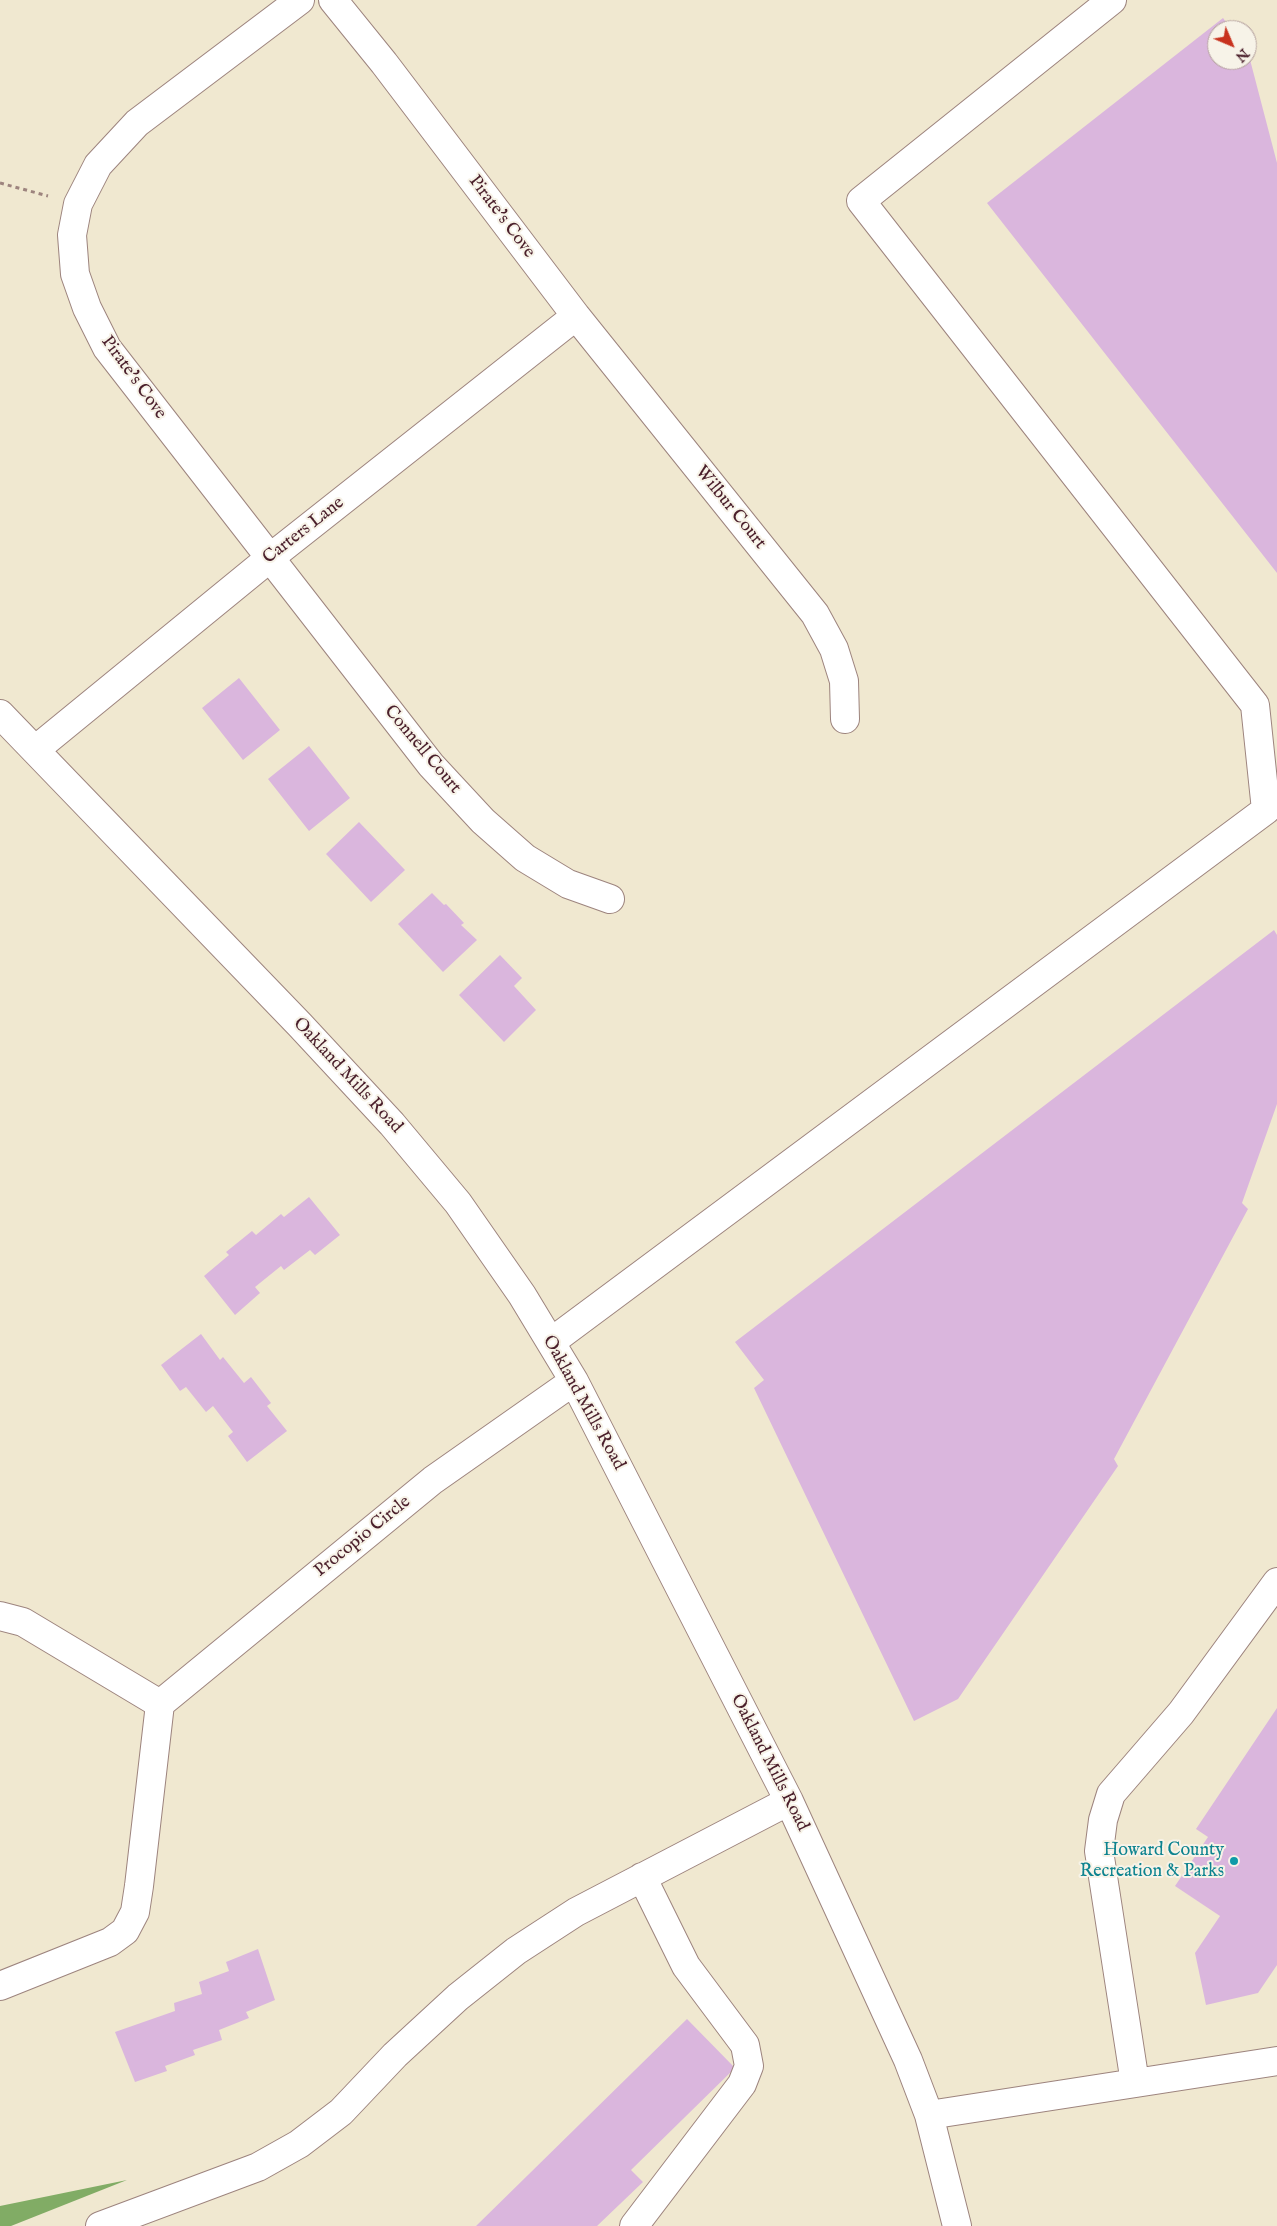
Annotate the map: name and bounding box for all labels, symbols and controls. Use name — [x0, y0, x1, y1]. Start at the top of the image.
north arrow — [1207, 20, 1257, 70]
text: N — [1231, 44, 1253, 66]
street label: Pirate's Cove — [463, 171, 539, 263]
street label: Pirate's Cove — [96, 332, 170, 424]
street label: Wilbur Court — [690, 462, 770, 554]
street label: Carters Lane — [259, 493, 349, 569]
street label: Connell Court — [379, 702, 465, 798]
street label: Oakland Mills Road — [288, 1014, 406, 1138]
street label: Oakland Mills Road — [537, 1332, 629, 1474]
street label: Procopio Circle — [311, 1492, 415, 1582]
street label: Oakland Mills Road — [725, 1691, 813, 1835]
place label: Howard County Recreation & Parks — [1080, 1840, 1224, 1882]
marker: Howard County Recreation & Parks — [1228, 1855, 1240, 1867]

